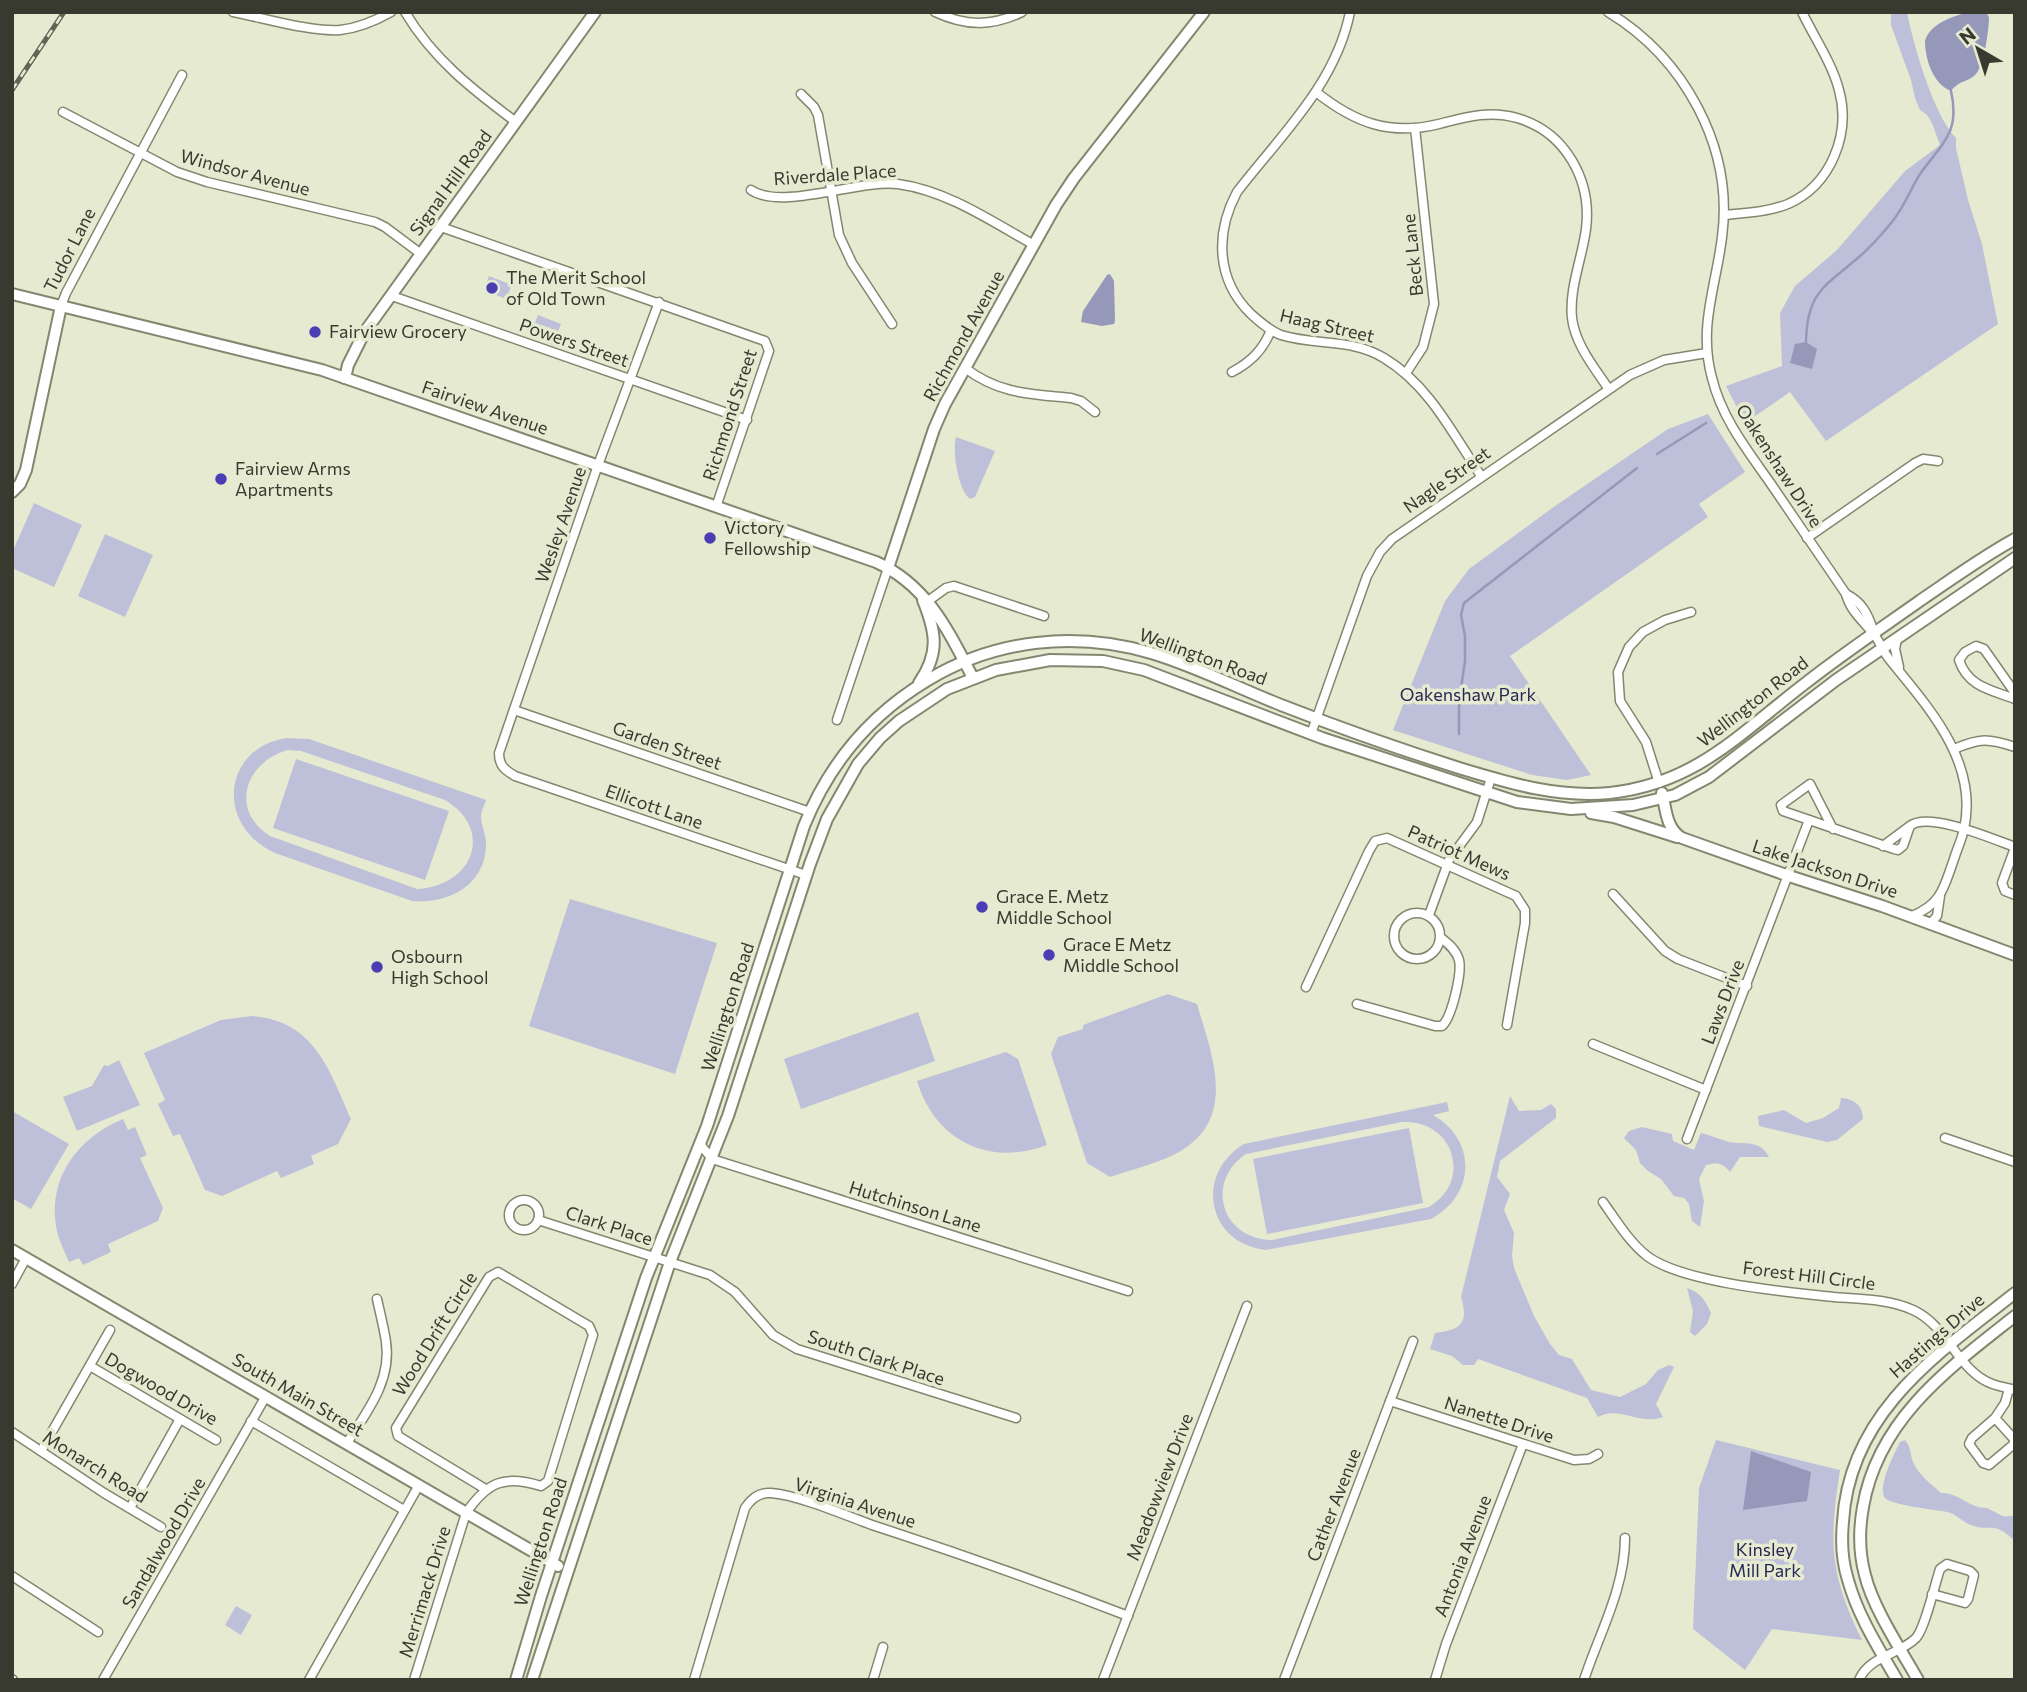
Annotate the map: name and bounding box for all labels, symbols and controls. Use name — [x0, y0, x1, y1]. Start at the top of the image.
north arrow — [1943, 14, 2013, 84]
text: N — [1954, 22, 1980, 49]
street label: Signal Hill Road — [404, 125, 496, 240]
street label: Windsor Avenue — [178, 144, 312, 200]
street label: Riverdale Place — [773, 159, 897, 189]
street label: Tudor Lane — [39, 204, 100, 295]
street label: Beck Lane — [1397, 213, 1427, 297]
place label: The Merit School of Old Town — [506, 266, 646, 309]
street label: Richmond Avenue — [918, 266, 1008, 405]
marker: The Merit School of Old Town — [484, 280, 500, 296]
street label: Haag Street — [1278, 303, 1377, 347]
street label: Powers Street — [517, 313, 632, 371]
place label: Fairview Grocery — [329, 320, 467, 342]
marker: Fairview Grocery — [307, 324, 323, 340]
street label: Richmond Street — [697, 346, 761, 483]
street label: Fairview Avenue — [419, 375, 551, 439]
street label: Oakenshaw Drive — [1732, 400, 1828, 531]
street label: Nagle Street — [1399, 441, 1494, 517]
place label: Fairview Arms Apartments — [235, 457, 351, 500]
street label: Wesley Avenue — [530, 464, 590, 586]
marker: Fairview Arms Apartments — [213, 471, 229, 487]
place label: Victory Fellowship — [724, 516, 811, 559]
marker: Victory Fellowship — [702, 530, 718, 546]
street label: Wellington Road — [1137, 623, 1270, 689]
street label: Wellington Road — [1693, 651, 1812, 751]
park label: Oakenshaw Park — [1400, 683, 1536, 705]
street label: Garden Street — [610, 716, 725, 774]
street label: Ellicott Lane — [603, 779, 706, 833]
street label: Patriot Mews — [1405, 820, 1514, 885]
street label: Lake Jackson Drive — [1750, 834, 1901, 902]
place label: Grace E. Metz Middle School — [996, 885, 1112, 928]
marker: Grace E. Metz Middle School — [974, 899, 990, 915]
place label: Grace E Metz Middle School — [1063, 933, 1179, 976]
street label: Wellington Road — [696, 939, 758, 1074]
place label: Osbourn High School — [391, 945, 489, 988]
marker: Grace E Metz Middle School — [1041, 947, 1057, 963]
street label: Laws Drive — [1696, 956, 1748, 1047]
marker: Osbourn High School — [369, 959, 385, 975]
street label: Hutchinson Lane — [846, 1175, 984, 1237]
street label: Clark Place — [563, 1201, 656, 1249]
street label: Forest Hill Circle — [1742, 1256, 1877, 1294]
street label: Wood Drift Circle — [387, 1267, 481, 1400]
street label: Hastings Drive — [1885, 1288, 1988, 1382]
street label: South Clark Place — [805, 1325, 948, 1390]
street label: Dogwood Drive — [101, 1347, 222, 1429]
street label: South Main Street — [229, 1348, 368, 1441]
street label: Nanette Drive — [1442, 1391, 1557, 1447]
street label: Meadowview Drive — [1121, 1410, 1197, 1563]
street label: Monarch Road — [39, 1425, 152, 1507]
street label: Cather Avenue — [1301, 1445, 1365, 1564]
street label: Virginia Avenue — [792, 1472, 919, 1532]
street label: Sandalwood Drive — [117, 1473, 210, 1612]
street label: Wellington Road — [509, 1474, 571, 1609]
street label: Antonia Avenue — [1429, 1492, 1495, 1620]
street label: Merrimack Drive — [394, 1523, 455, 1660]
park label: Kinsley Mill Park — [1729, 1538, 1801, 1581]

